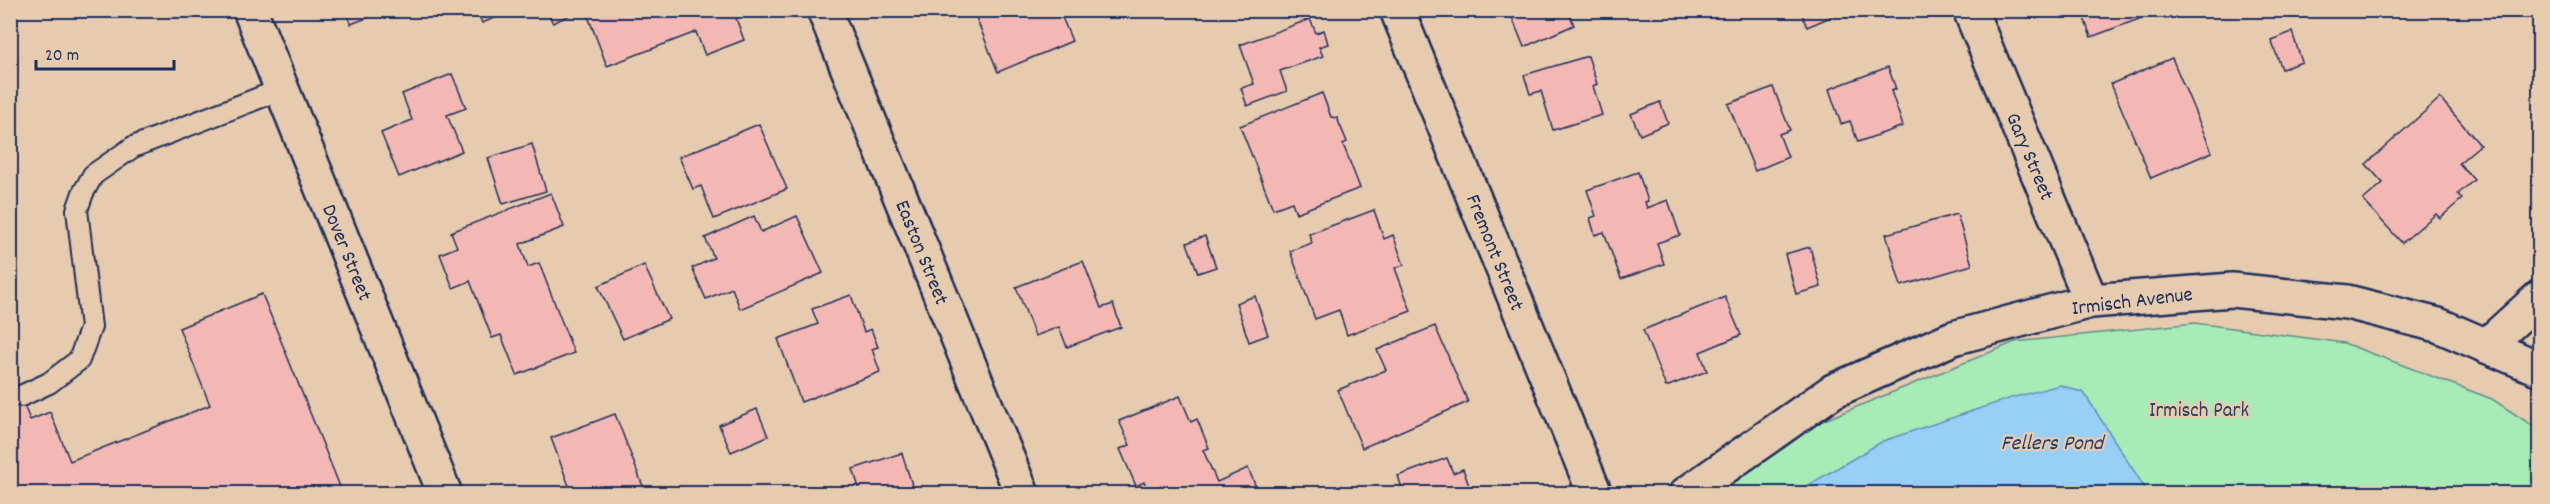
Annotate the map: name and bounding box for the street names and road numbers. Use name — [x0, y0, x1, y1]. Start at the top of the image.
street label: Gary Street — [1996, 109, 2060, 206]
street label: Fremont Street — [1456, 190, 1530, 316]
street label: Easton Street — [886, 196, 955, 310]
street label: Dover Street — [312, 200, 378, 306]
street label: Irmisch Avenue — [2070, 281, 2195, 325]

